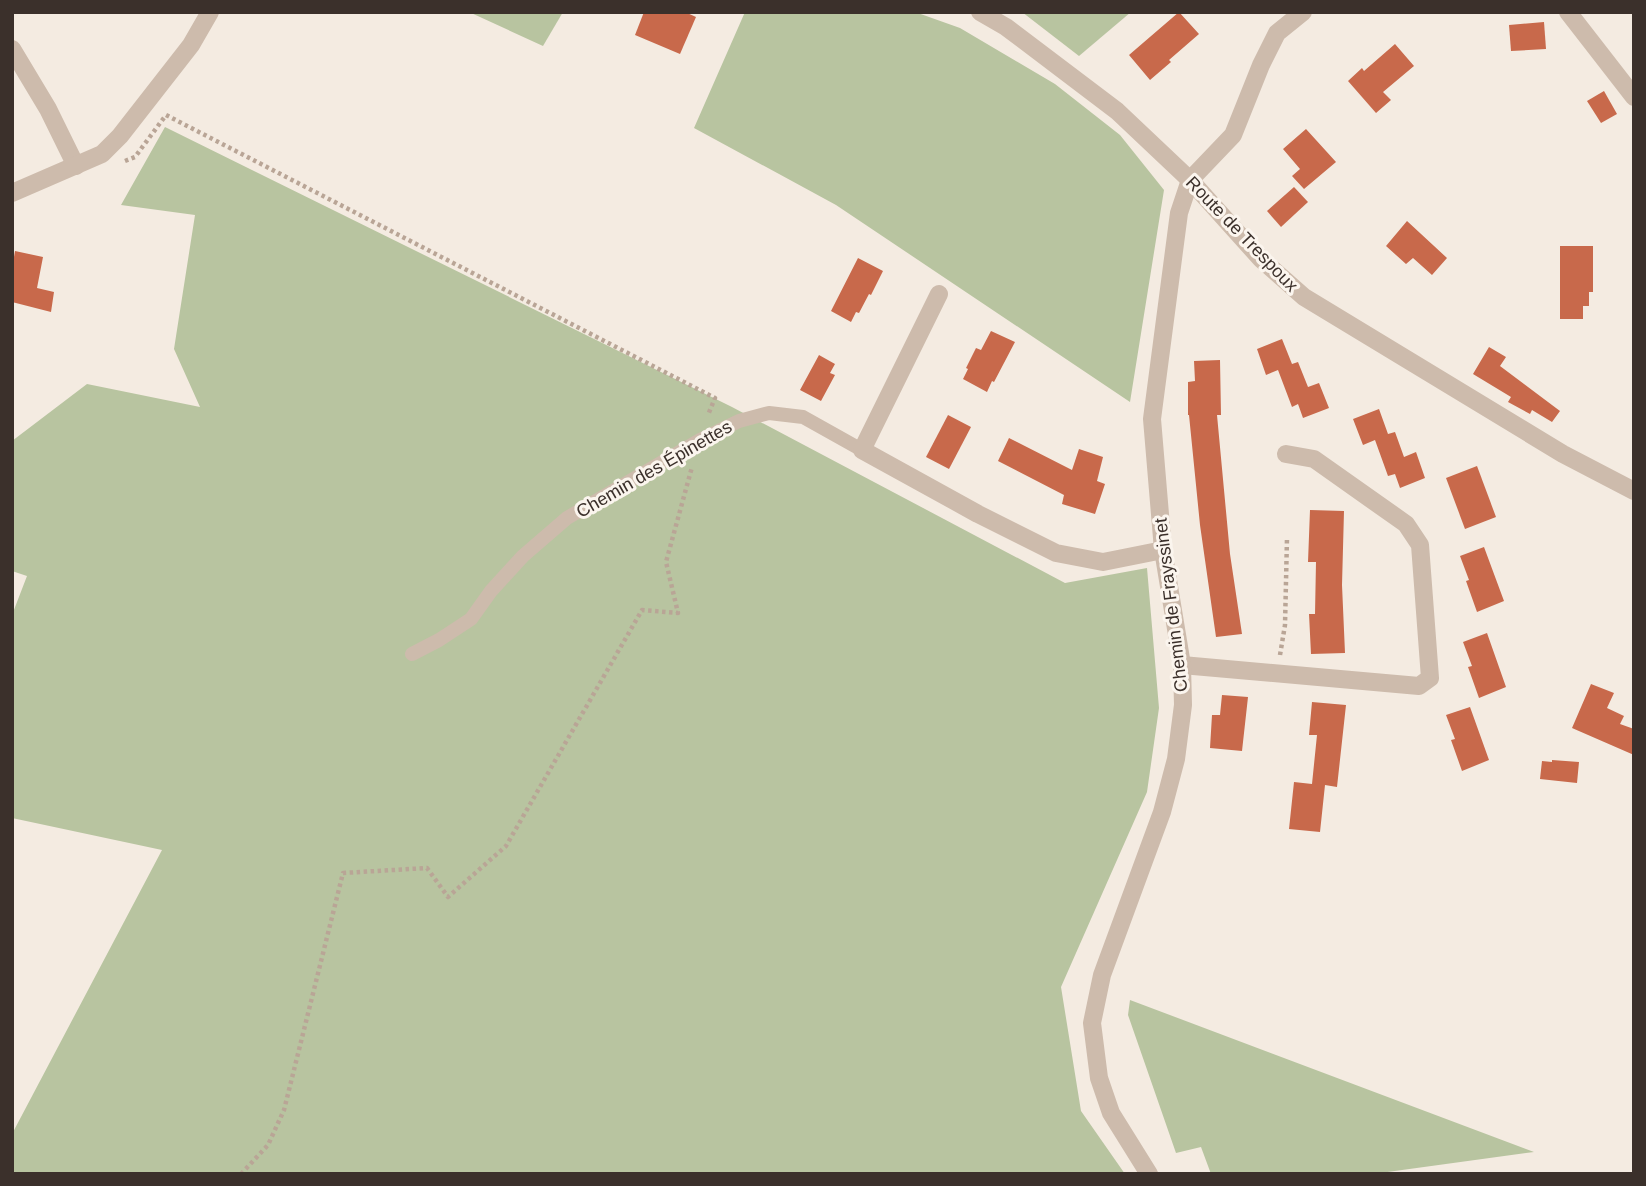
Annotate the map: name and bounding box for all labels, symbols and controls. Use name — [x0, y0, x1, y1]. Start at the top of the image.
street label: Route de Trespoux — [1182, 172, 1302, 296]
street label: Chemin des Épinettes — [573, 416, 735, 522]
street label: Chemin de Frayssinet — [1150, 517, 1192, 693]

